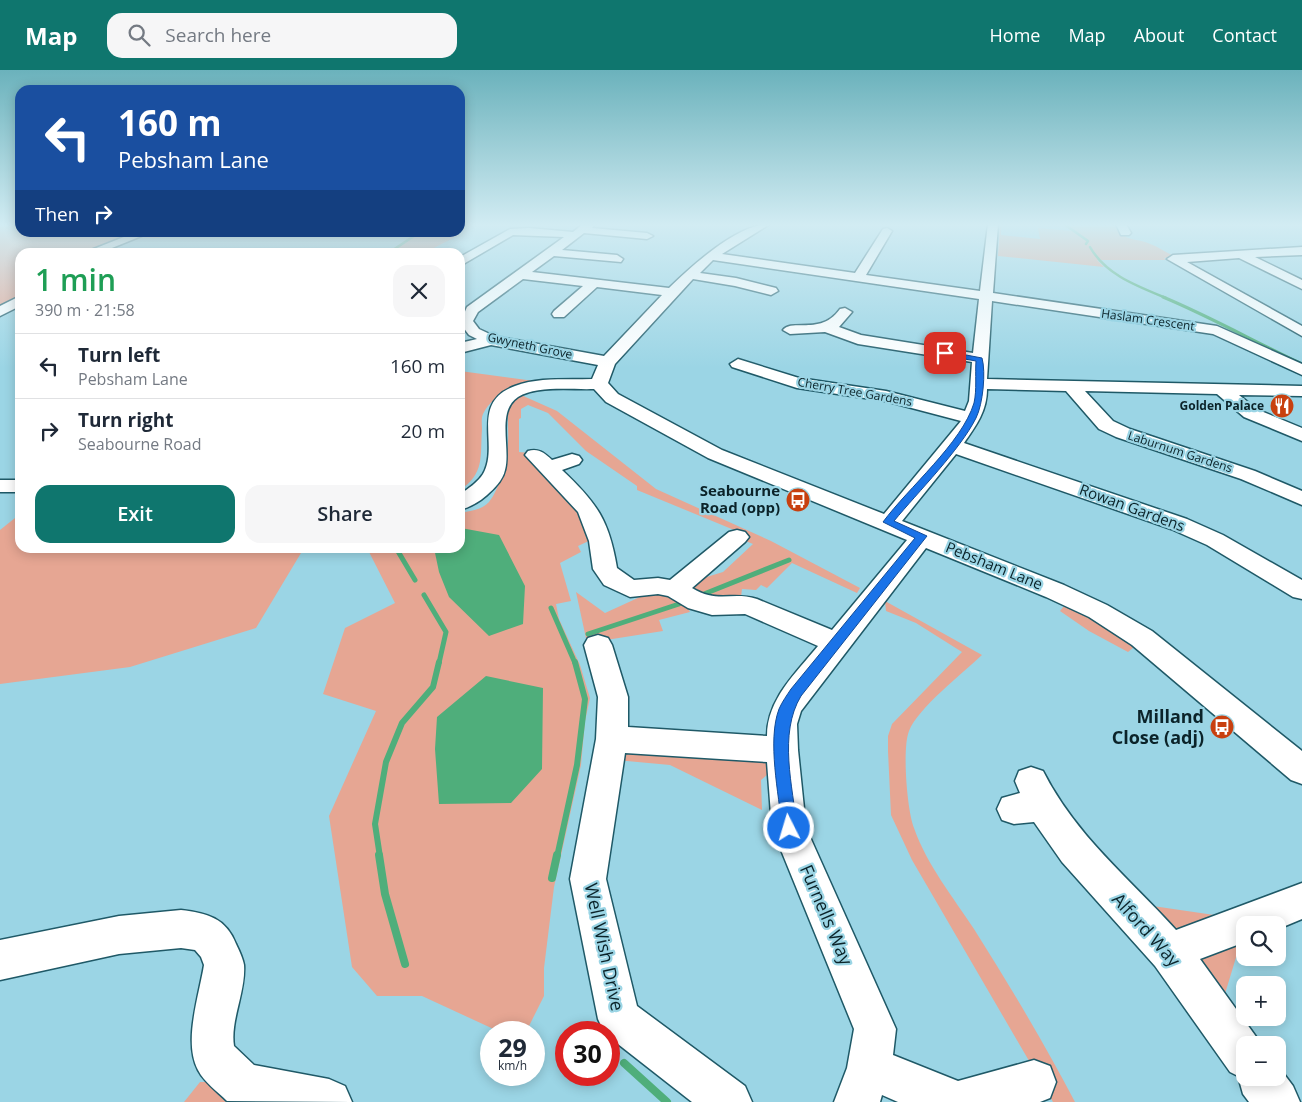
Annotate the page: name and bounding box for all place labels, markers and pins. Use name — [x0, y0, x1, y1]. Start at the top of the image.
pin — [924, 332, 966, 374]
restaurant icon: Golden Palace — [1269, 393, 1295, 419]
place label: Golden Palace — [1180, 397, 1264, 414]
place label: Seabourne Road (opp) — [700, 480, 780, 517]
bus stop icon: Seabourne Road (opp) — [785, 487, 811, 513]
place label: Milland Close (adj) — [1112, 704, 1204, 749]
bus stop icon: Milland Close (adj) — [1209, 714, 1235, 740]

